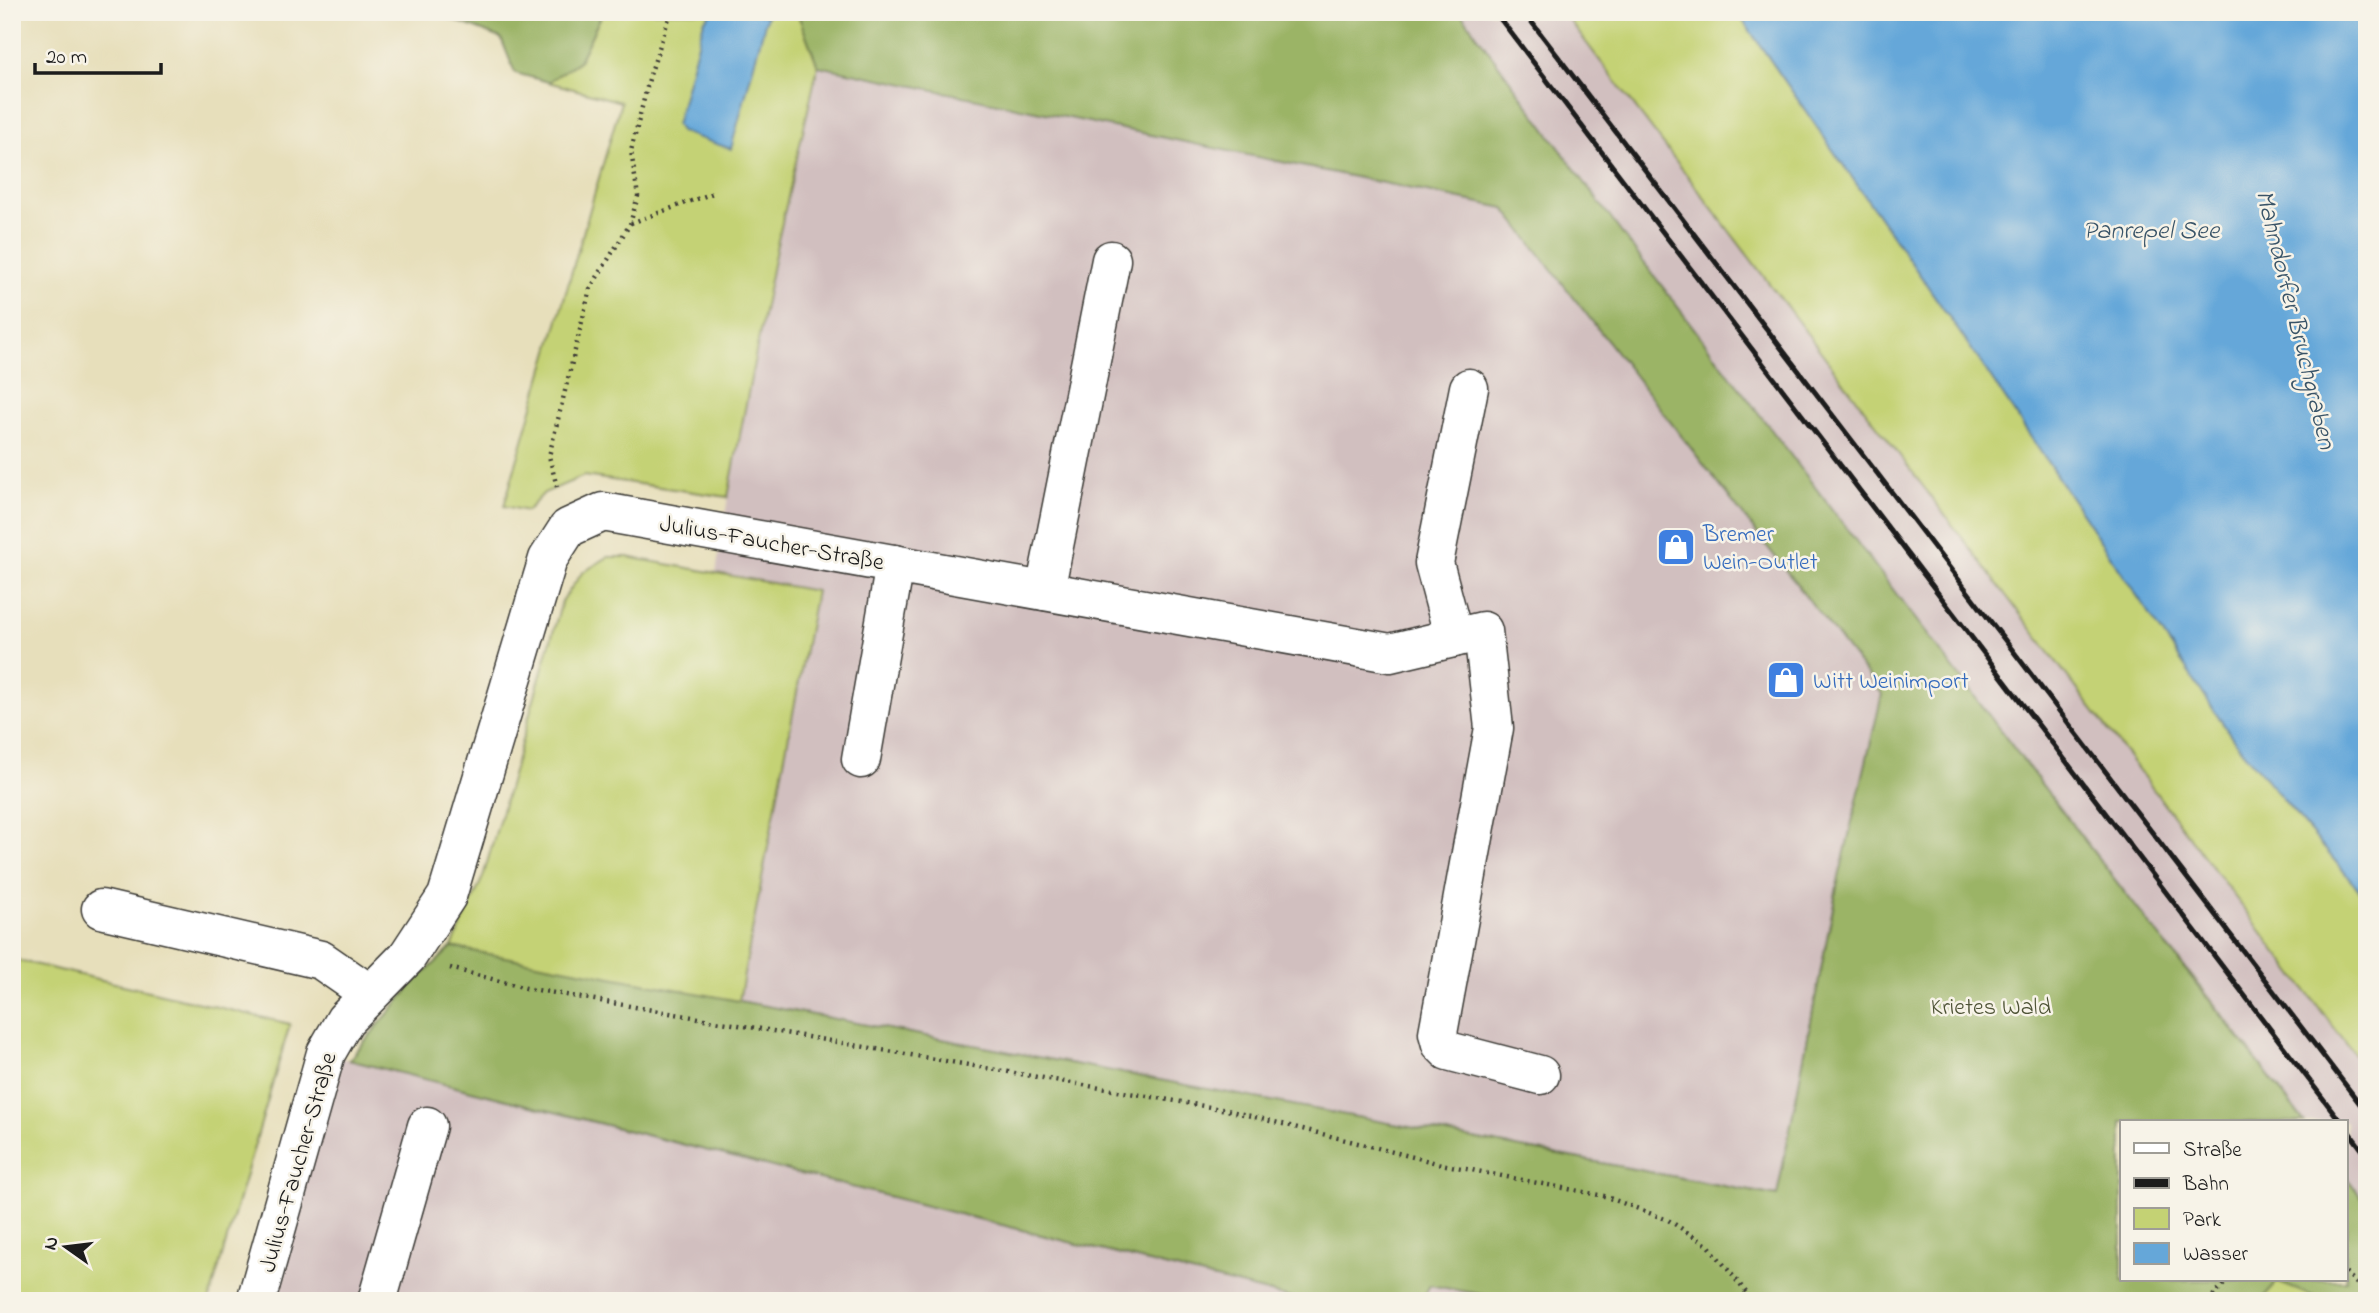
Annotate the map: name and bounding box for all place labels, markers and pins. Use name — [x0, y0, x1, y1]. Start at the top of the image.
place label: Bremer Wein-Outlet — [1702, 518, 1818, 581]
shop icon: Bremer Wein-Outlet — [1655, 526, 1697, 568]
shop icon: Witt Weinimport — [1765, 659, 1807, 701]
place label: Witt Weinimport — [1813, 665, 1969, 700]

